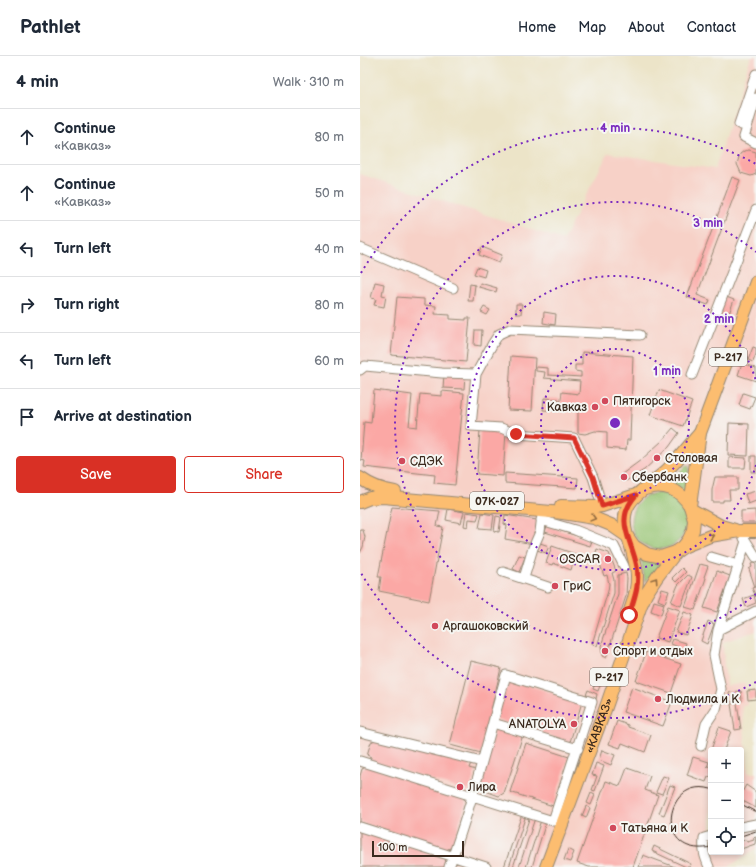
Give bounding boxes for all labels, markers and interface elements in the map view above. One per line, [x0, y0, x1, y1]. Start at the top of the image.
text: Pathlet [20, 16, 81, 39]
text: Home [518, 19, 556, 36]
text: Map [578, 19, 606, 36]
text: About [628, 19, 665, 36]
text: Contact [687, 19, 736, 36]
text: 4 min [16, 72, 59, 92]
text: Walk · 310 m [273, 74, 344, 90]
text: Continue [54, 119, 116, 138]
text: 4 min [600, 121, 630, 136]
icon: ahead [16, 126, 38, 148]
text: 80 m [315, 129, 344, 145]
text: «Кавказ» [54, 138, 112, 154]
text: Continue [54, 175, 116, 194]
icon: ahead [16, 182, 38, 204]
text: 50 m [315, 185, 344, 201]
text: «Кавказ» [54, 194, 112, 210]
text: 3 min [693, 216, 723, 231]
icon: left [16, 238, 38, 260]
text: Turn left [54, 239, 111, 258]
text: 40 m [314, 241, 344, 257]
icon: right [16, 294, 38, 316]
text: Turn right [54, 295, 119, 314]
text: 80 m [315, 297, 344, 313]
text: 2 min [704, 312, 734, 327]
road number: Р-217 [709, 348, 747, 366]
icon: left [16, 350, 38, 372]
text: Turn left [54, 351, 111, 370]
text: 60 m [314, 353, 344, 369]
text: 1 min [653, 364, 681, 379]
place label: Пятигорск [613, 394, 671, 409]
marker: Пятигорск [600, 396, 610, 406]
place label: Кавказ [547, 400, 587, 415]
marker: Кавказ [590, 402, 600, 412]
icon: arrive [16, 406, 38, 428]
text: Arrive at destination [54, 407, 192, 426]
centre of rings [608, 416, 622, 430]
route end [507, 425, 525, 443]
place label: Столовая [665, 451, 718, 466]
marker: Столовая [652, 453, 662, 463]
place label: СДЭК [410, 454, 443, 469]
button: Save [16, 456, 176, 493]
button: Share [184, 456, 344, 493]
marker: СДЭК [397, 456, 407, 466]
place label: Сбербанк [632, 470, 688, 485]
marker: Сбербанк [619, 472, 629, 482]
road number: 07К-027 [470, 492, 524, 510]
one-way arrow [590, 514, 596, 522]
one-way arrow [707, 532, 714, 541]
place label: OSCAR [559, 552, 600, 567]
marker: OSCAR [603, 554, 613, 564]
one-way arrow [650, 577, 657, 584]
place label: ГриС [563, 579, 591, 594]
marker: ГриС [550, 581, 560, 591]
route start [620, 606, 638, 624]
place label: Аргашоковский [442, 619, 529, 634]
marker: Аргашоковский [430, 621, 440, 631]
place label: Спорт и отдых [613, 644, 693, 659]
marker: Спорт и отдых [600, 646, 610, 656]
road number: Р-217 [590, 668, 628, 686]
place label: Людмила и К [665, 692, 739, 707]
marker: Людмила и К [653, 694, 663, 704]
street label: «КАВКАЗ» [582, 696, 617, 755]
place label: ANATOLYA [509, 717, 567, 732]
marker: ANATOLYA [569, 719, 579, 729]
map controls [708, 747, 744, 855]
button: + [708, 747, 744, 783]
place label: Лира [467, 780, 496, 795]
marker: Лира [455, 782, 465, 792]
button: − [708, 783, 744, 819]
button: locate [708, 819, 744, 855]
place label: Татьяна и К [621, 821, 688, 836]
marker: Татьяна и К [608, 823, 618, 833]
scale bar [372, 839, 464, 858]
text: 100 m [378, 841, 407, 854]

